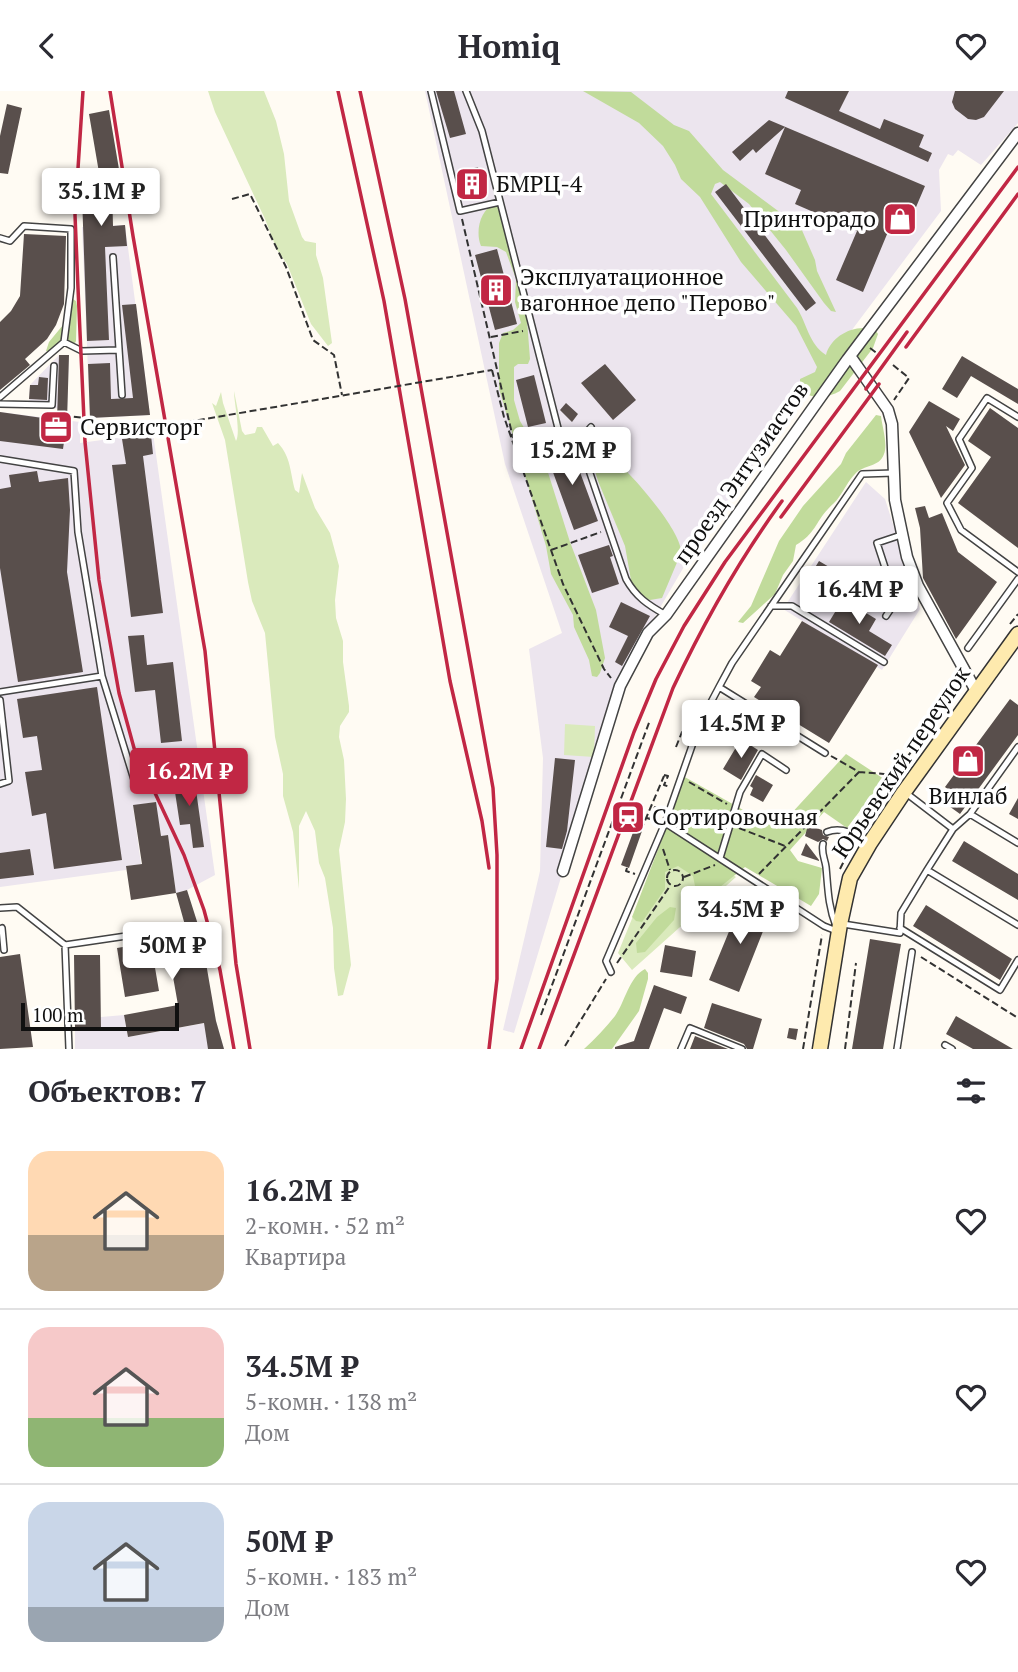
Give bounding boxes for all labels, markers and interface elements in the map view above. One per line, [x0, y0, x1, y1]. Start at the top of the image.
text: Homiq [458, 25, 560, 67]
icon: back [28, 27, 66, 65]
icon: heart [952, 27, 990, 65]
building icon: БМРЦ-4 [453, 165, 491, 203]
place label: БМРЦ-4 [496, 168, 583, 199]
pin: 35.1M ₽ [36, 169, 166, 228]
text: 35.1M ₽ [58, 175, 144, 206]
shop icon: Принторадо [881, 200, 919, 238]
place label: Принторадо [744, 203, 876, 234]
place label: Эксплуатационное вагонное депо "Перово" [520, 261, 775, 318]
building icon: Эксплуатационное вагонное депо "Перово" [477, 271, 515, 309]
street label: проезд Энтузиастов [666, 375, 815, 570]
office icon: Сервисторг [37, 408, 75, 446]
place label: Сервисторг [80, 411, 203, 442]
pin: 15.2M ₽ [507, 427, 637, 487]
text: 15.2M ₽ [529, 434, 615, 465]
pin: 16.4M ₽ [794, 567, 924, 626]
text: 16.4M ₽ [816, 573, 902, 604]
street label: Юрьевский переулок [825, 659, 977, 864]
pin: 14.5M ₽ [676, 701, 806, 760]
text: 14.5M ₽ [698, 707, 784, 738]
shop icon: Винлаб [949, 742, 987, 780]
pin: 16.2M ₽ [124, 749, 254, 808]
text: 16.2M ₽ [146, 755, 232, 786]
place label: Винлаб [929, 780, 1007, 811]
station icon: Сортировочная [609, 798, 647, 836]
place label: Сортировочная [652, 801, 818, 832]
pin: 34.5M ₽ [675, 887, 805, 946]
text: 34.5M ₽ [697, 893, 783, 924]
pin: 50M ₽ [123, 923, 221, 982]
text: 50M ₽ [139, 929, 205, 960]
scale bar [21, 1000, 178, 1032]
text: 100 m [32, 1002, 83, 1027]
text: Объектов: 7 [28, 1071, 207, 1111]
icon: filters [952, 1072, 990, 1110]
text: 16.2M ₽ [245, 1170, 358, 1210]
icon: home [84, 1179, 168, 1263]
icon: heart [952, 1202, 990, 1240]
text: 2-комн. · 52 m² [245, 1210, 405, 1241]
text: Квартира [245, 1241, 346, 1272]
text: 34.5M ₽ [245, 1346, 358, 1386]
icon: home [84, 1355, 168, 1439]
icon: heart [952, 1378, 990, 1416]
text: 5-комн. · 138 m² [245, 1386, 417, 1417]
text: Дом [245, 1417, 290, 1448]
text: 50M ₽ [245, 1521, 332, 1561]
icon: home [84, 1530, 168, 1614]
icon: heart [952, 1553, 990, 1591]
text: 5-комн. · 183 m² [245, 1561, 417, 1592]
text: Дом [245, 1592, 290, 1623]

